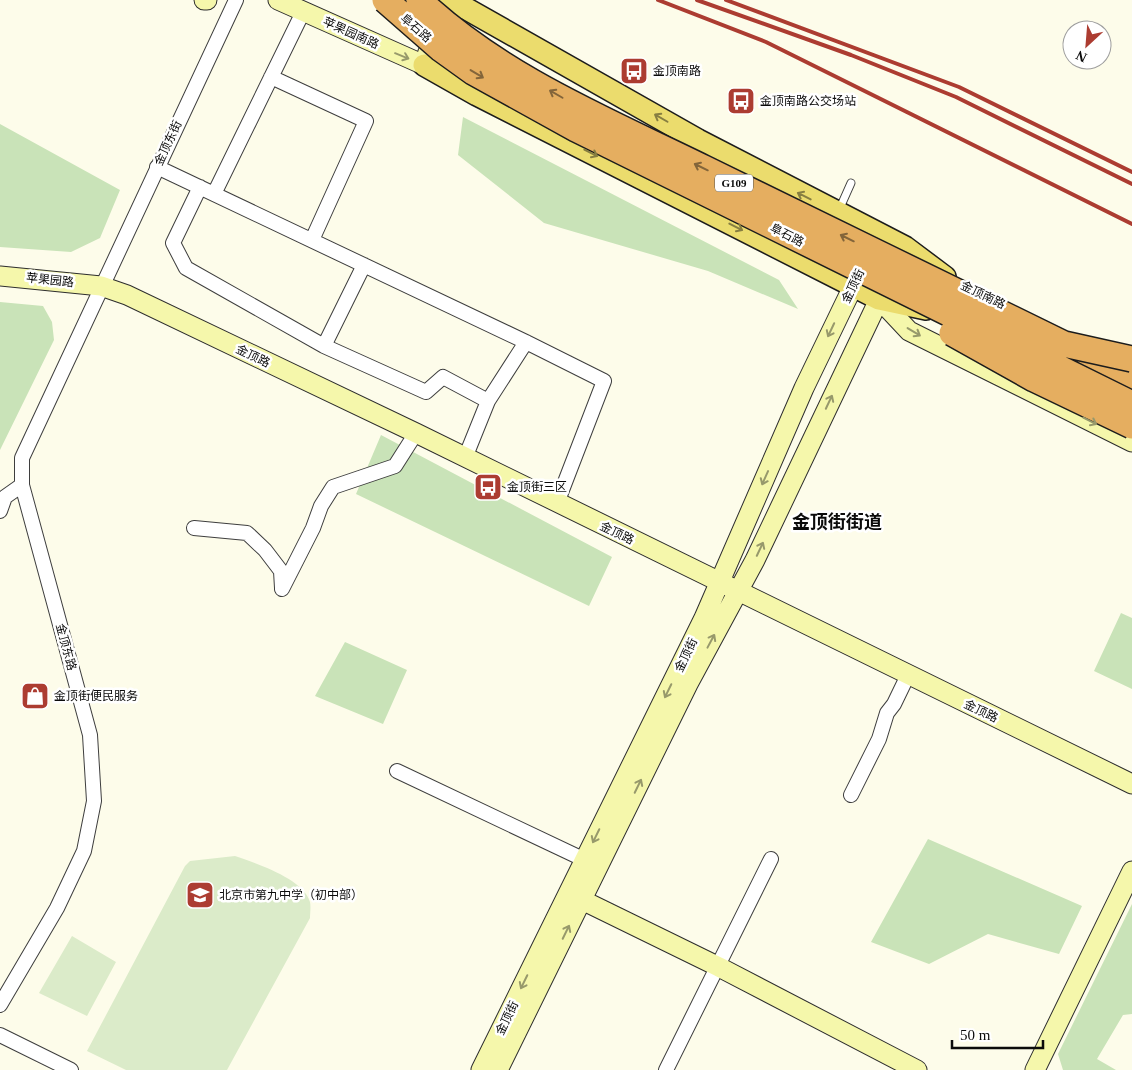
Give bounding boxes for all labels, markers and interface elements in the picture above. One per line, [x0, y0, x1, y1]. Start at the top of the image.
street label: 阜石路 [398, 11, 434, 45]
street label: 苹果园南路 [321, 14, 381, 52]
north arrow [1062, 20, 1112, 70]
text: N [1074, 47, 1089, 65]
one-way arrow [394, 52, 409, 61]
bus stop icon: 金顶南路 [619, 56, 649, 86]
place label: 金顶南路 [653, 64, 701, 78]
one-way arrow [470, 70, 484, 80]
bus stop icon: 金顶南路公交场站 [726, 86, 756, 116]
one-way arrow [548, 89, 563, 99]
place label: 金顶南路公交场站 [760, 94, 856, 108]
one-way arrow [654, 112, 669, 122]
street label: 金顶东街 [152, 118, 184, 168]
one-way arrow [583, 149, 598, 158]
one-way arrow [694, 162, 709, 171]
road number: G109 [715, 174, 753, 192]
one-way arrow [796, 191, 811, 201]
street label: 阜石路 [768, 221, 806, 249]
one-way arrow [728, 223, 743, 232]
one-way arrow [840, 233, 855, 242]
street label: 金顶街 [839, 267, 867, 305]
street label: 苹果园路 [25, 271, 75, 289]
street label: 金顶南路 [958, 278, 1008, 312]
one-way arrow [826, 322, 836, 337]
one-way arrow [906, 328, 920, 338]
street label: 金顶路 [234, 342, 272, 370]
one-way arrow [825, 395, 835, 410]
one-way arrow [1082, 417, 1097, 426]
one-way arrow [759, 470, 769, 485]
bus stop icon: 金顶街三区 [473, 472, 503, 502]
place label: 金顶街三区 [507, 480, 567, 494]
district label: 金顶街街道 [792, 512, 882, 532]
street label: 金顶路 [598, 519, 636, 547]
one-way arrow [756, 542, 766, 557]
street label: 金顶东路 [53, 622, 79, 672]
one-way arrow [706, 634, 716, 649]
street label: 金顶街 [672, 636, 700, 674]
shop icon: 金顶街便民服务 [20, 681, 50, 711]
one-way arrow [663, 683, 672, 698]
place label: 金顶街便民服务 [54, 689, 138, 703]
street label: 金顶路 [962, 697, 1000, 725]
one-way arrow [634, 779, 643, 794]
one-way arrow [591, 829, 601, 844]
school or university icon: 北京市第九中学（初中部） [185, 880, 215, 910]
place label: 北京市第九中学（初中部） [219, 888, 363, 902]
one-way arrow [562, 925, 571, 940]
one-way arrow [519, 974, 528, 989]
street label: 金顶街 [493, 999, 521, 1037]
scale bar [952, 1018, 1043, 1050]
text: 50 m [960, 1027, 991, 1043]

